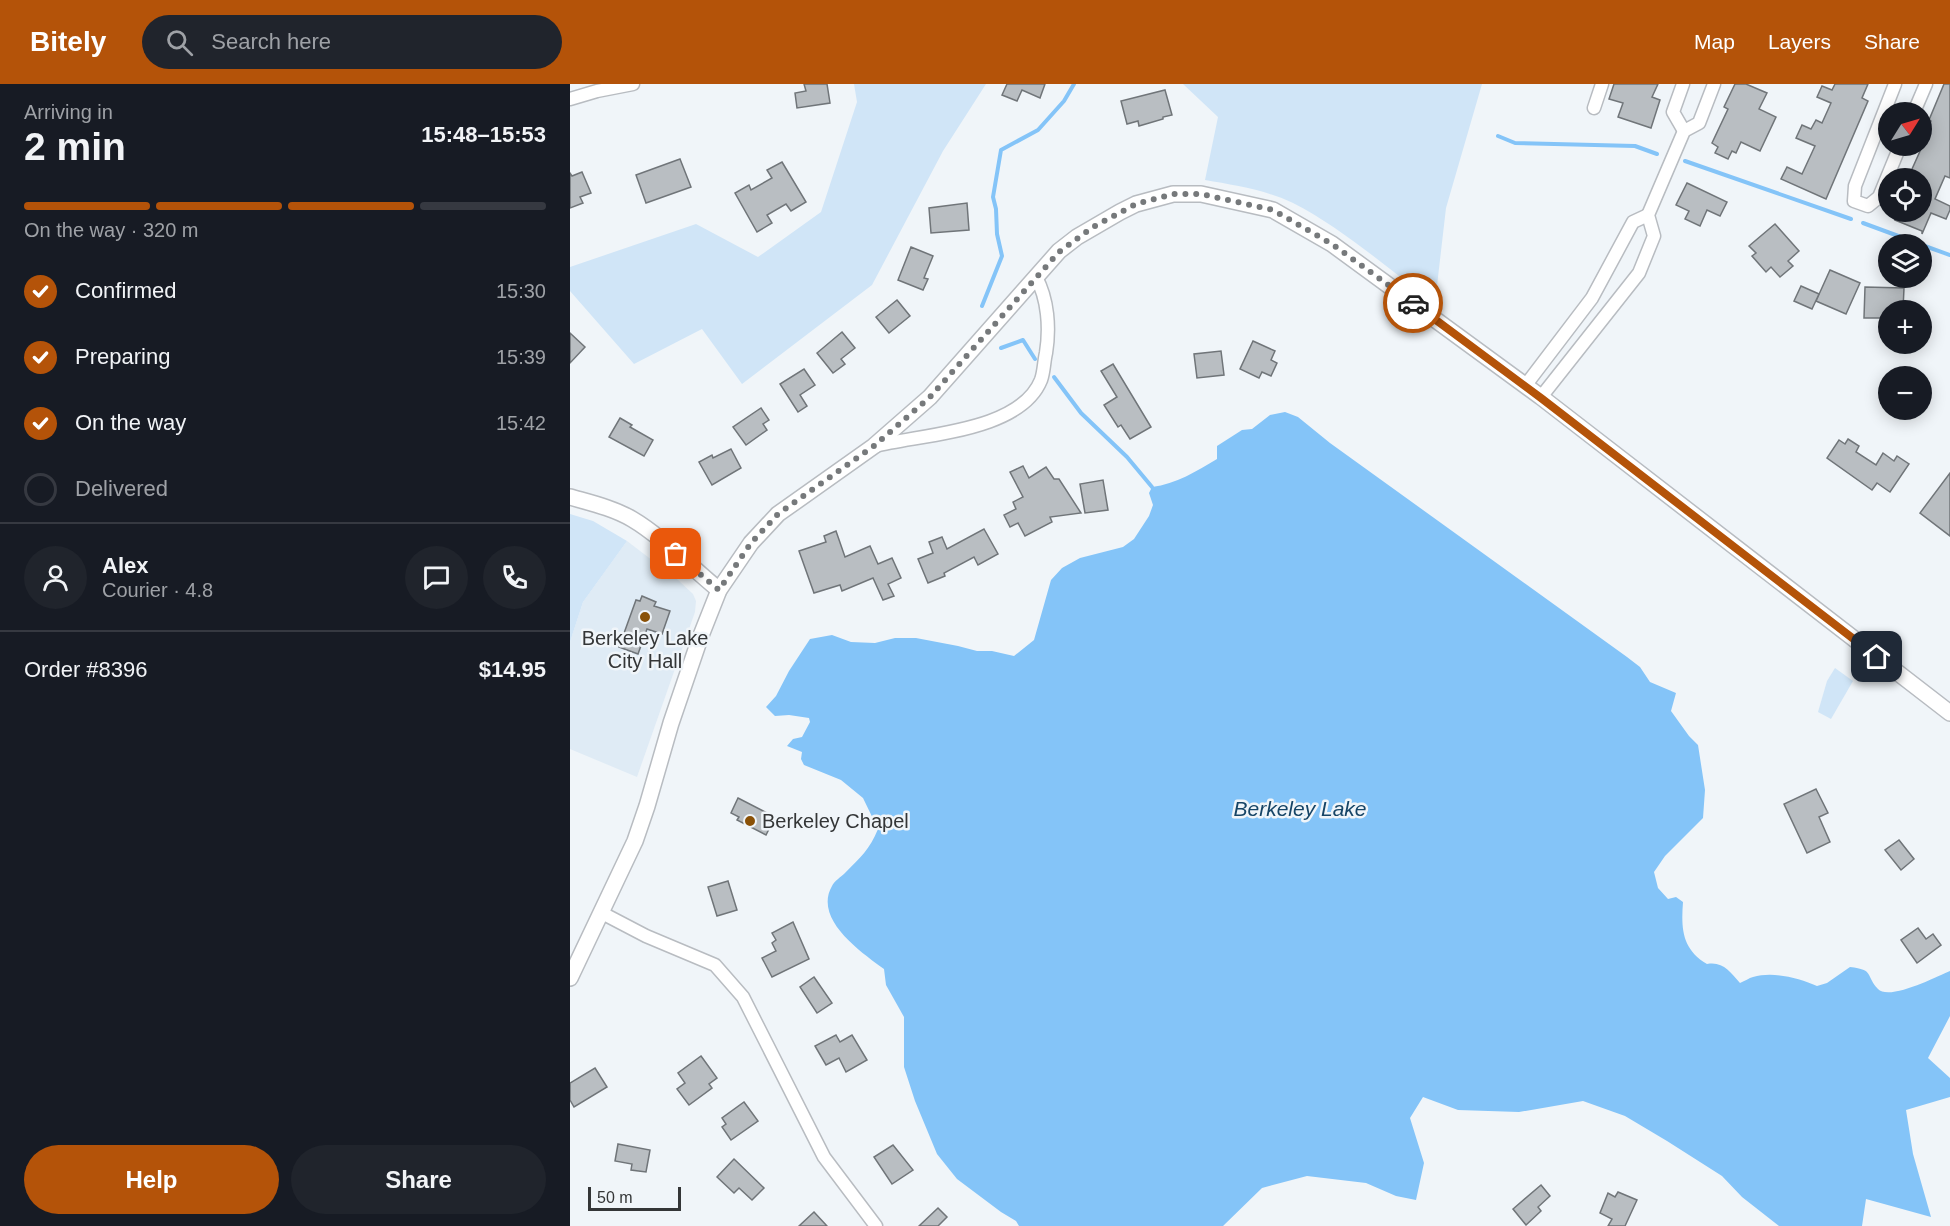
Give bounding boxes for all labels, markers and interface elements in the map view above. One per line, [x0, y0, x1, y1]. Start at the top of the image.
search box [142, 15, 562, 69]
text: Bitely [30, 26, 106, 57]
icon: search [163, 26, 196, 59]
text: Search here [211, 29, 331, 54]
text: Map [1694, 30, 1735, 53]
text: Layers [1768, 30, 1831, 53]
text: Share [1864, 30, 1920, 53]
text: Arriving in [24, 101, 113, 123]
north arrow [1878, 102, 1932, 156]
map controls [1878, 102, 1932, 420]
text: 15:48–15:53 [421, 122, 546, 147]
text: 2 min [24, 125, 126, 168]
button: locate [1878, 168, 1932, 222]
text: On the way · 320 m [24, 219, 199, 241]
button: layers [1878, 234, 1932, 288]
courier [1383, 273, 1443, 333]
icon: check [24, 275, 57, 308]
text: Confirmed [75, 278, 176, 303]
text: 15:30 [496, 280, 546, 302]
icon: car [1397, 287, 1430, 320]
button: + [1878, 300, 1932, 354]
icon: check [24, 341, 57, 374]
text: Preparing [75, 344, 170, 369]
text: 15:39 [496, 346, 546, 368]
button: − [1878, 366, 1932, 420]
icon: check [24, 407, 57, 440]
text: On the way [75, 410, 186, 435]
text: 15:42 [496, 412, 546, 434]
text: Delivered [75, 476, 168, 501]
pin [650, 528, 701, 579]
icon: bag [659, 537, 692, 570]
button: person [24, 546, 87, 609]
button: chat [405, 546, 468, 609]
button: phone [483, 546, 546, 609]
text: Alex [102, 553, 148, 578]
text: Courier · 4.8 [102, 579, 213, 601]
marker: Berkeley Lake City Hall [638, 610, 652, 624]
place label: Berkeley Lake City Hall [582, 627, 708, 672]
pin [1851, 631, 1902, 682]
icon: home [1860, 640, 1893, 673]
text: Order #8396 [24, 657, 148, 682]
text: $14.95 [479, 657, 546, 682]
water label: Berkeley Lake [1233, 797, 1367, 820]
place label: Berkeley Chapel [762, 810, 909, 832]
marker: Berkeley Chapel [743, 814, 757, 828]
button: Help [24, 1145, 279, 1214]
button: Share [291, 1145, 546, 1214]
scale bar [588, 1184, 681, 1212]
text: 50 m [597, 1189, 633, 1206]

